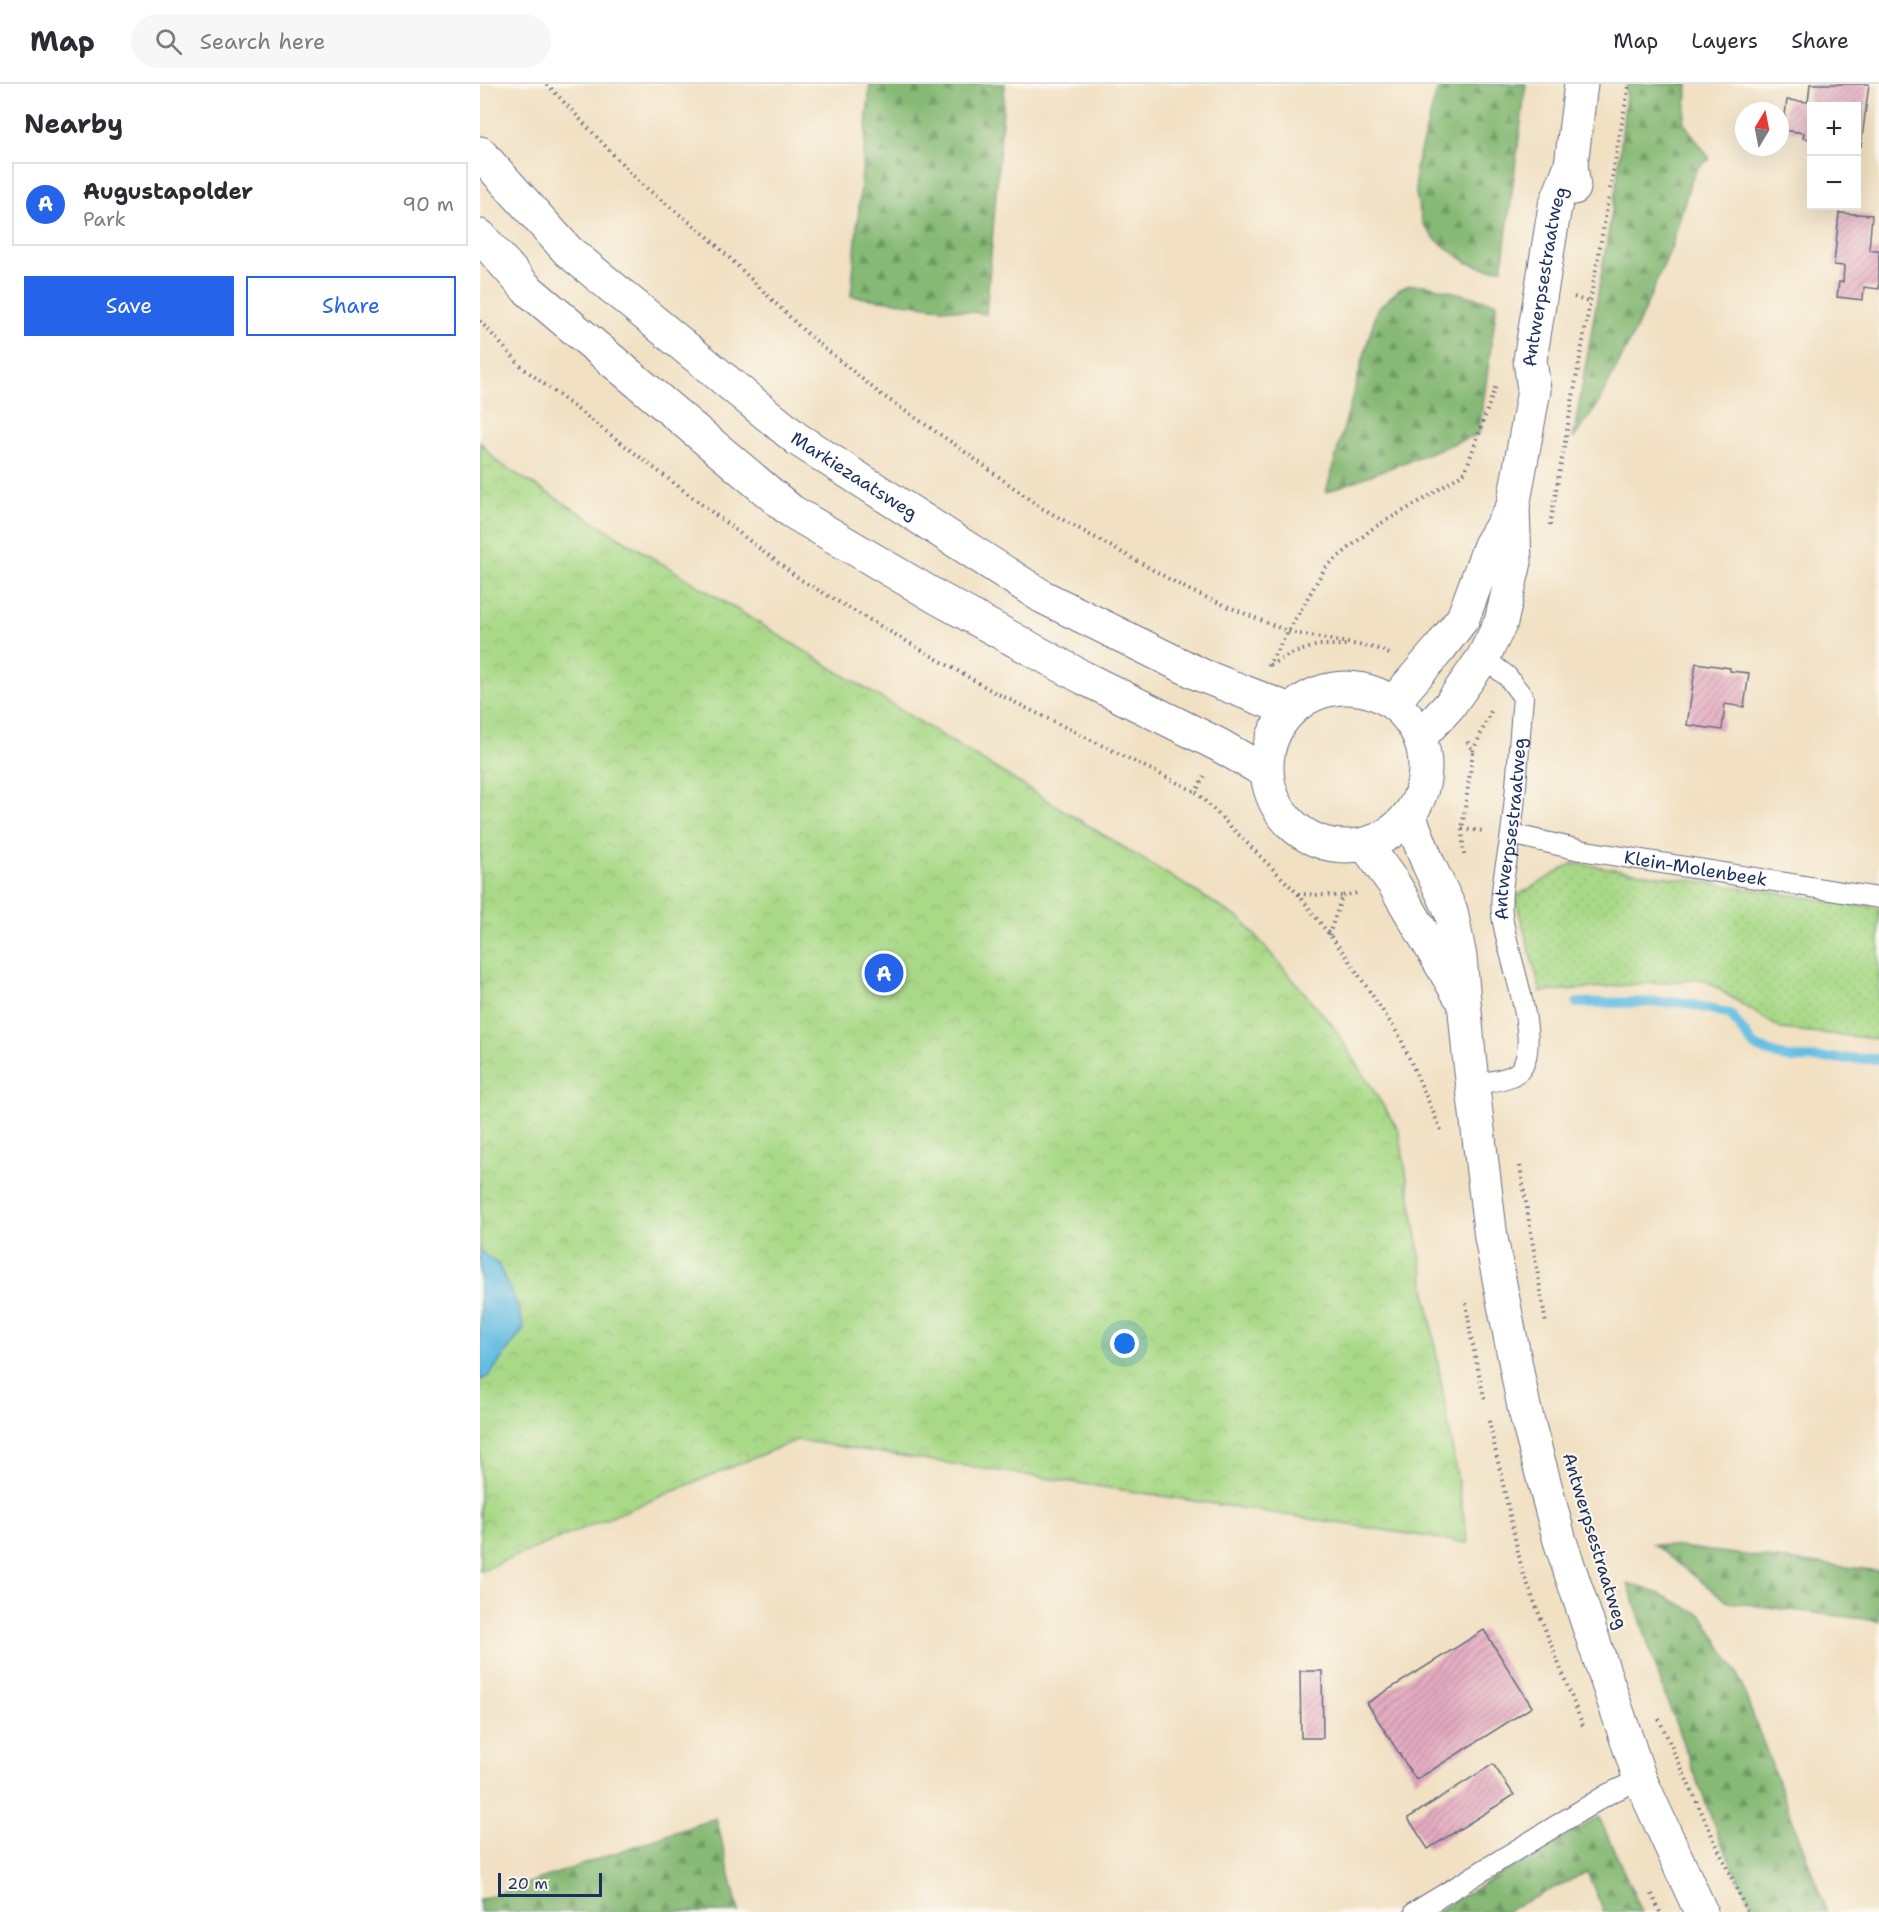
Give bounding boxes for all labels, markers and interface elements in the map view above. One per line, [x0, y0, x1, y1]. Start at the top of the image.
search box [131, 14, 551, 68]
text: Map [30, 22, 95, 60]
icon: search [152, 25, 185, 58]
text: Search here [200, 27, 325, 56]
text: Map [1613, 27, 1658, 55]
text: Layers [1691, 27, 1758, 55]
text: Share [1791, 27, 1849, 55]
north arrow [1735, 102, 1789, 156]
map controls [1807, 102, 1861, 210]
button: + [1807, 102, 1861, 156]
text: Nearby [24, 106, 123, 141]
button: − [1807, 156, 1861, 210]
text: Augustapolder [83, 177, 253, 206]
street label: Antwerpsestraatweg [1517, 183, 1574, 369]
text: A [38, 191, 53, 217]
text: 90 m [402, 191, 454, 217]
text: Park [83, 206, 126, 232]
button: Save [24, 276, 234, 336]
button: Share [246, 276, 456, 336]
street label: Markiezaatsweg [786, 426, 922, 525]
street label: Antwerpsestraatweg [1489, 737, 1532, 921]
street label: Klein-Molenbeek [1622, 845, 1769, 892]
pin: A [864, 950, 904, 996]
your location [1110, 1329, 1139, 1358]
street label: Antwerpsestraatweg [1557, 1450, 1633, 1632]
scale bar [498, 1870, 602, 1898]
text: 20 m [507, 1873, 548, 1894]

